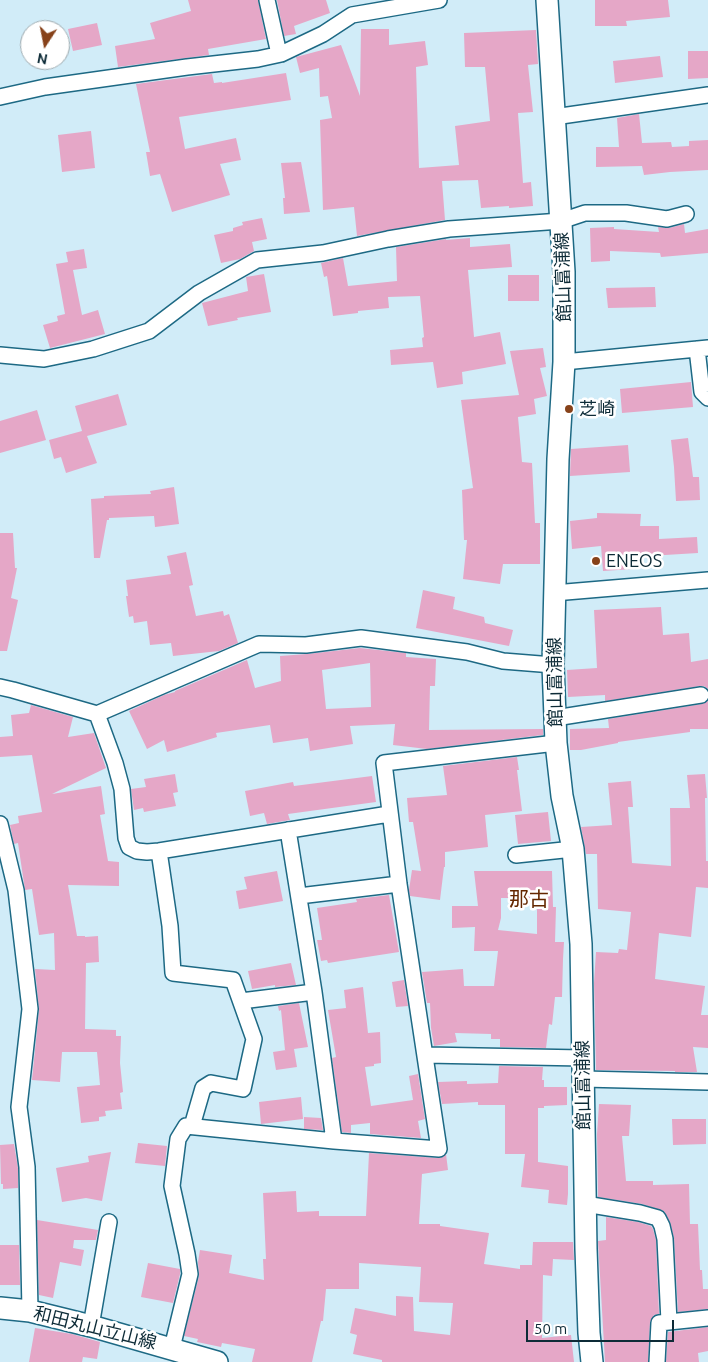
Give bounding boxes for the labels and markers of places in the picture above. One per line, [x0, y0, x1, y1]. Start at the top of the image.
place label: 芝崎 [579, 398, 615, 420]
marker: 芝崎 [563, 403, 575, 415]
place label: ENEOS [606, 550, 662, 572]
marker: ENEOS [590, 555, 602, 567]

